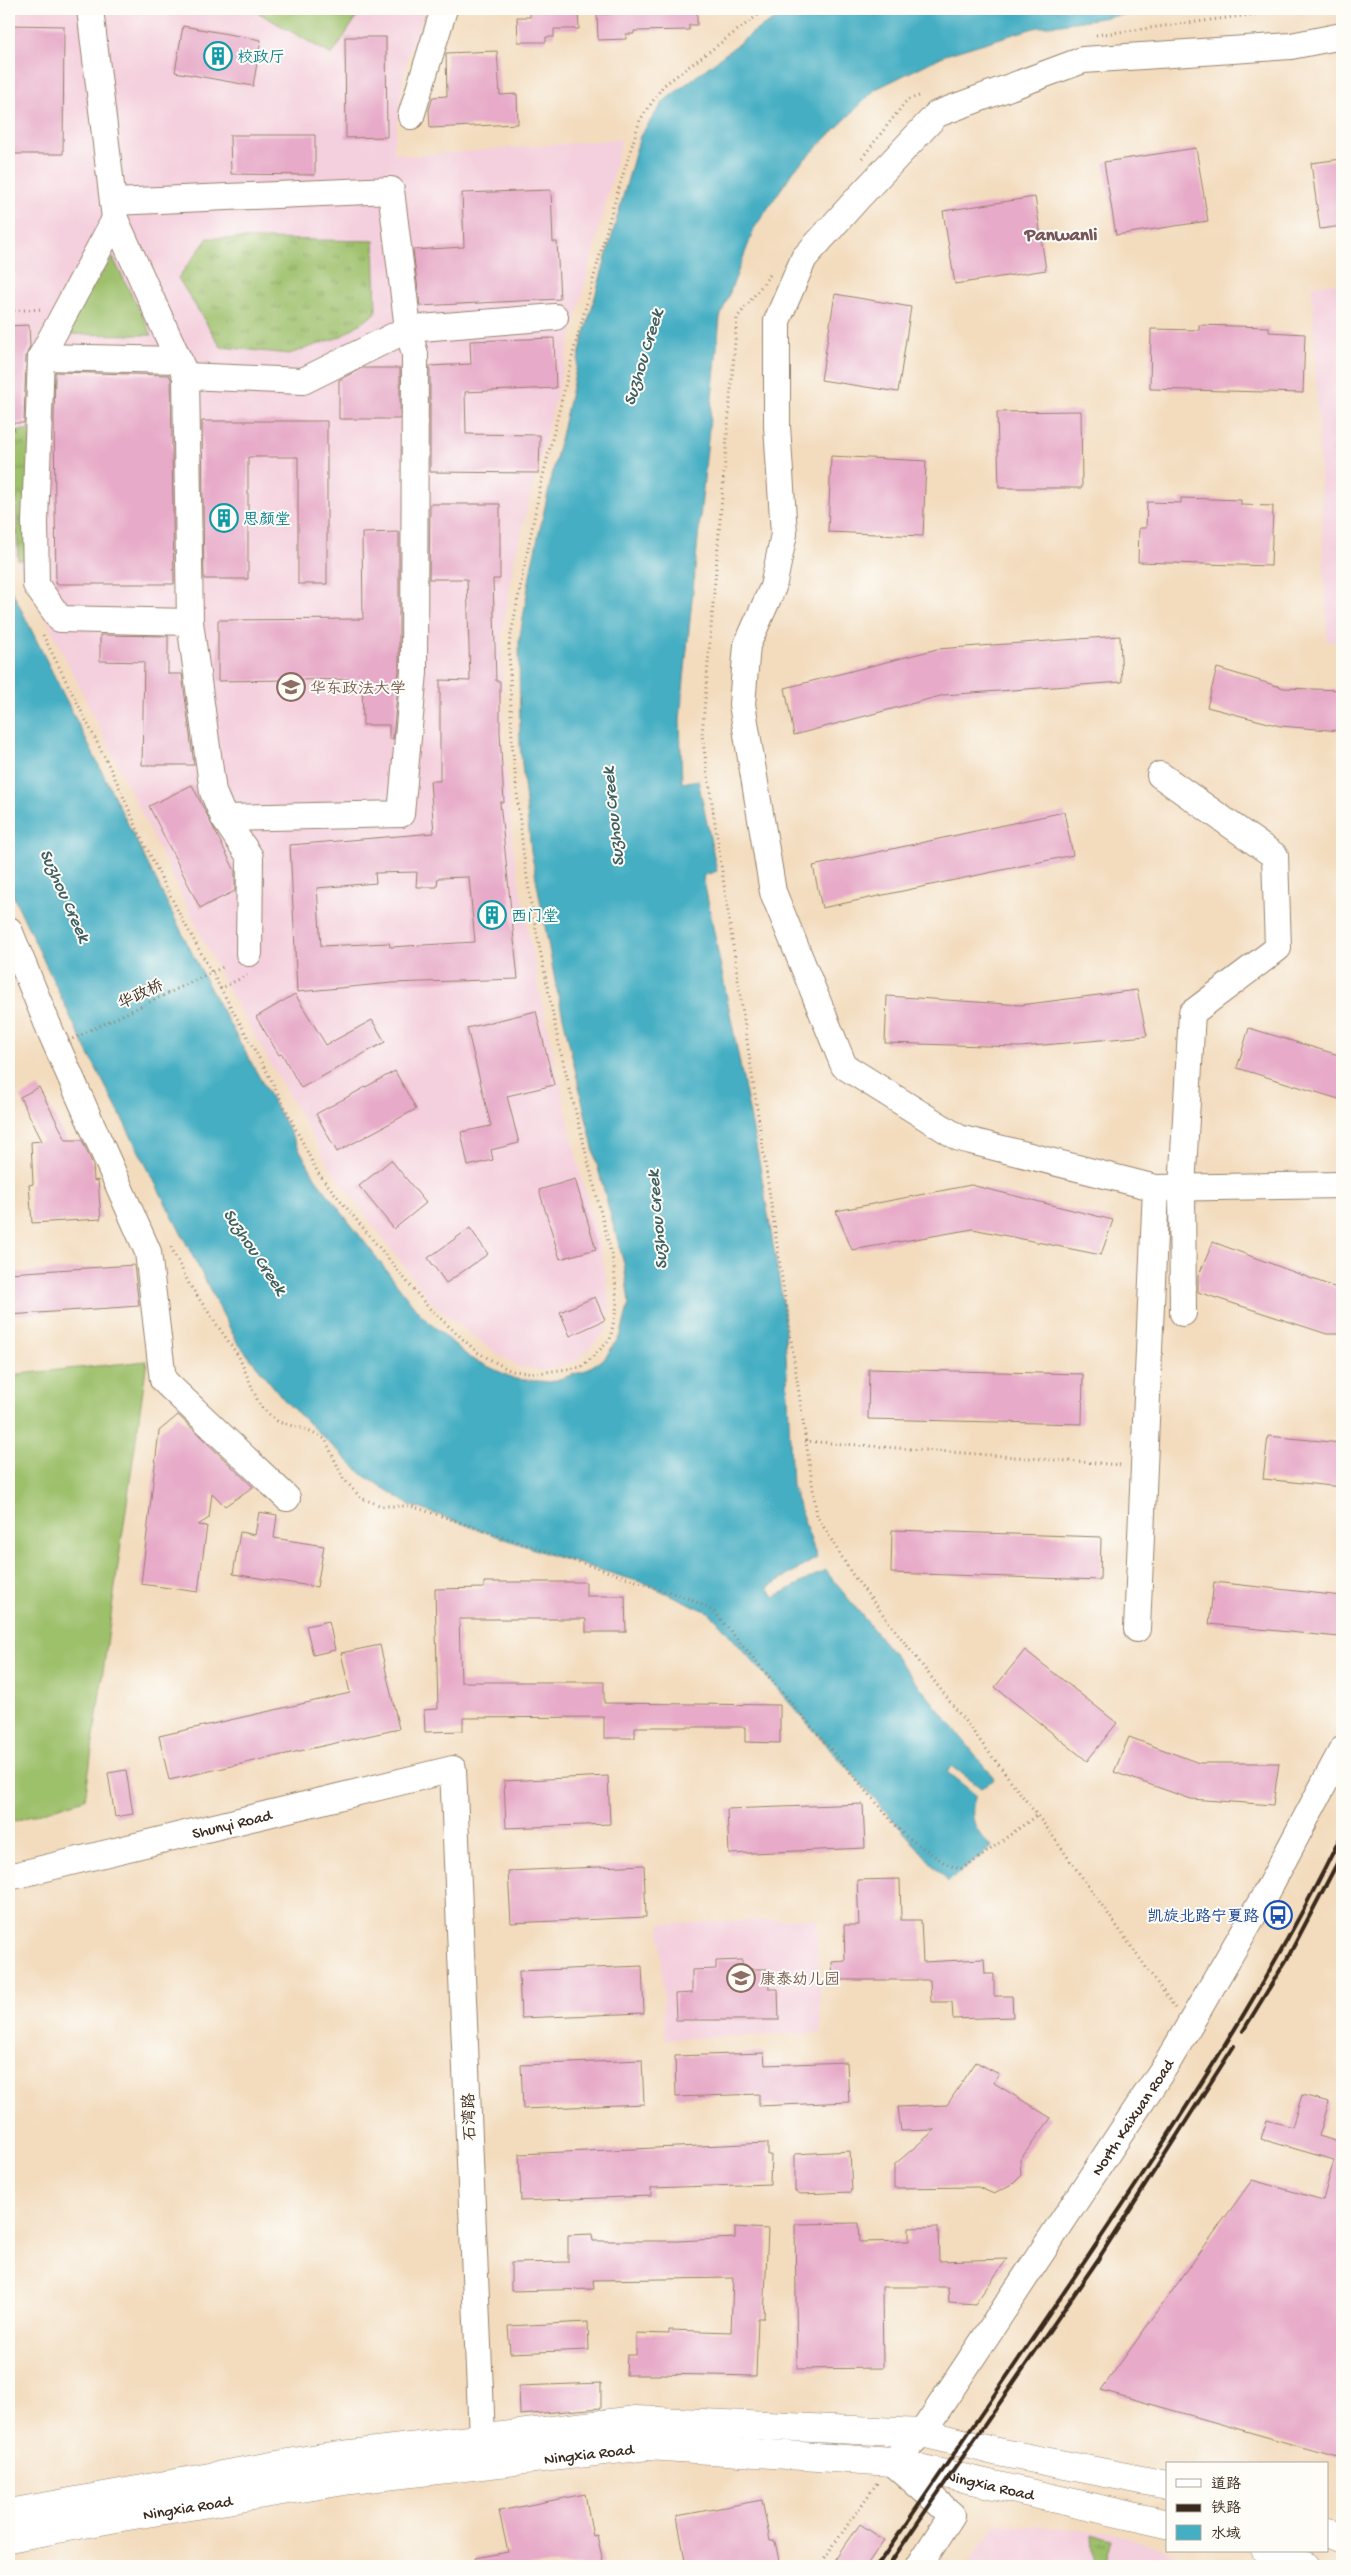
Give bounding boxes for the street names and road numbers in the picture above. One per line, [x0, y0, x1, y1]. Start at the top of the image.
street label: 华政桥 [115, 977, 167, 1015]
street label: Shunyi Road [191, 1807, 276, 1845]
street label: North Kaixuan Road [1089, 2055, 1181, 2180]
street label: 石湾路 [459, 2093, 482, 2141]
street label: Ningxia Road [543, 2442, 636, 2471]
street label: Ningxia Road [943, 2468, 1037, 2507]
street label: Ningxia Road [142, 2493, 235, 2526]

